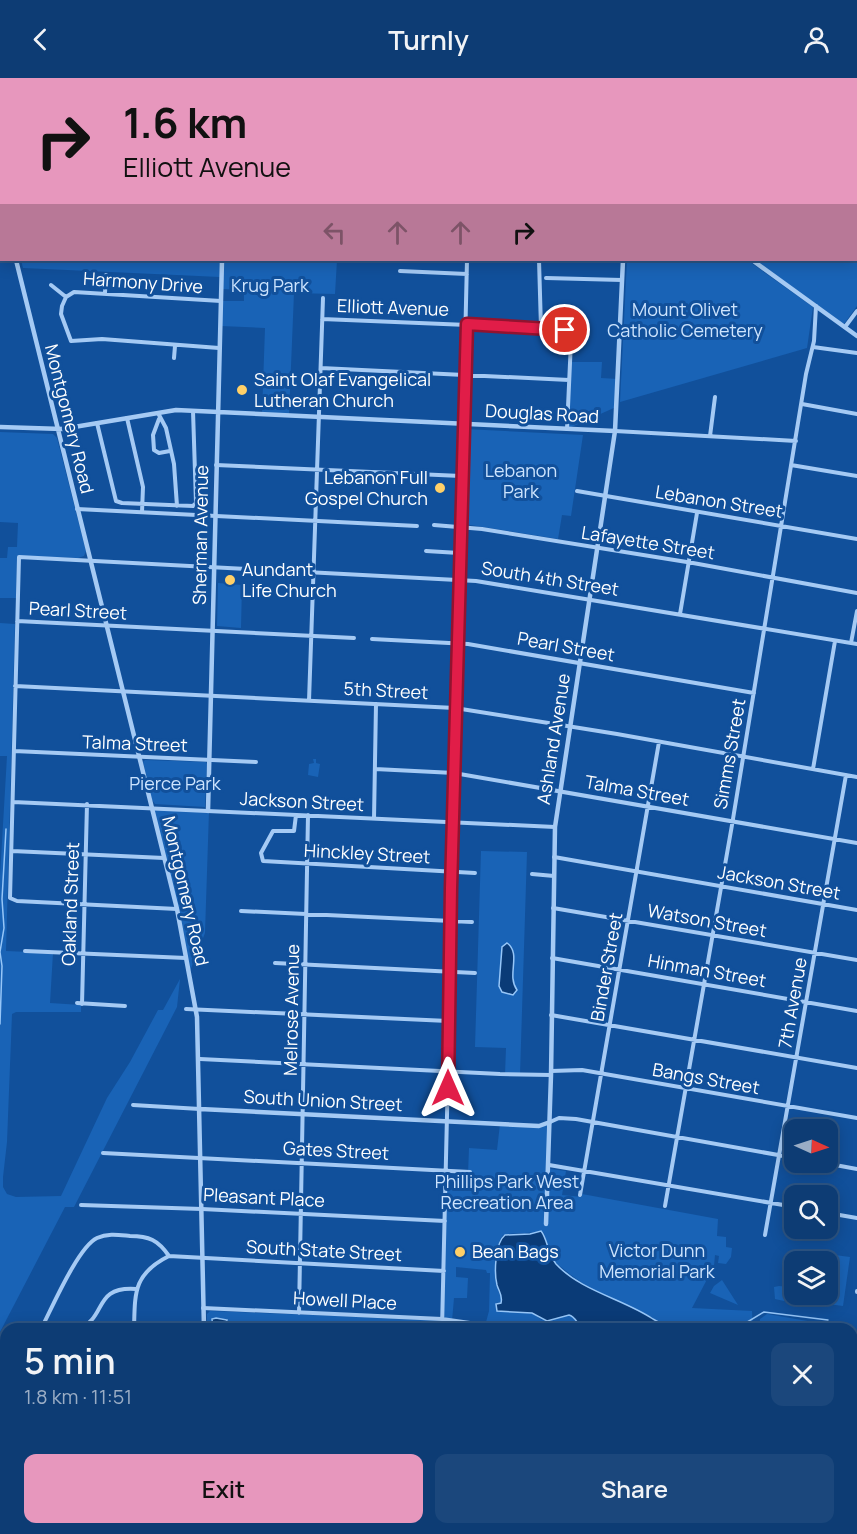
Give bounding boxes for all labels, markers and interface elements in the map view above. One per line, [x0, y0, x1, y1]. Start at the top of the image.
text: Turnly [388, 21, 469, 58]
icon: back [24, 23, 57, 56]
icon: person [800, 23, 833, 56]
text: 1.6 km [123, 93, 247, 151]
icon: right [24, 102, 102, 180]
text: Elliott Avenue [123, 148, 291, 185]
icon: left [318, 216, 351, 249]
icon: ahead [381, 216, 414, 249]
icon: ahead [444, 216, 477, 249]
icon: right [507, 216, 540, 249]
street label: Harmony Drive [82, 266, 204, 298]
park label: Krug Park [231, 273, 310, 297]
street label: Elliott Avenue [337, 293, 449, 321]
park label: Mount Olivet Catholic Cemetery [607, 297, 763, 342]
pin [539, 304, 590, 355]
icon: arrive [548, 313, 581, 346]
street label: Montgomery Road [40, 342, 100, 496]
place label: Saint Olaf Evangelical Lutheran Church [254, 367, 431, 412]
marker: Saint Olaf Evangelical Lutheran Church [235, 383, 249, 397]
street label: Douglas Road [485, 398, 600, 428]
park label: Lebanon Park [485, 458, 557, 503]
street label: Sherman Avenue [187, 465, 213, 605]
place label: Lebanon Full Gospel Church [305, 465, 428, 510]
street label: Lebanon Street [654, 479, 785, 523]
marker: Lebanon Full Gospel Church [433, 481, 447, 495]
street label: Lafayette Street [580, 520, 717, 564]
street label: South 4th Street [480, 555, 621, 601]
place label: Aundant Life Church [242, 557, 337, 602]
marker: Aundant Life Church [223, 573, 237, 587]
street label: Pearl Street [28, 595, 128, 625]
street label: Pearl Street [516, 626, 617, 666]
street label: Ashland Avenue [531, 672, 575, 806]
street label: 5th Street [343, 676, 429, 704]
street label: Simms Street [707, 697, 751, 811]
street label: Talma Street [82, 729, 188, 757]
street label: Talma Street [583, 769, 691, 811]
park label: Pierce Park [129, 771, 222, 795]
street label: Jackson Street [239, 786, 365, 816]
street label: Montgomery Road [157, 814, 215, 968]
street label: Hinckley Street [303, 838, 431, 868]
street label: Oakland Street [56, 842, 84, 966]
street label: Jackson Street [716, 859, 842, 905]
street label: Watson Street [646, 898, 769, 942]
street label: Binder Street [585, 911, 627, 1023]
street label: Melrose Avenue [278, 944, 304, 1076]
street label: Hinman Street [646, 948, 768, 992]
street label: 7th Avenue [772, 955, 812, 1050]
position arrow [416, 1056, 480, 1120]
street label: Bangs Street [651, 1057, 762, 1099]
street label: South Union Street [243, 1084, 403, 1116]
north arrow [784, 1119, 838, 1173]
map controls [784, 1119, 838, 1305]
street label: Gates Street [283, 1135, 390, 1165]
park label: Phillips Park West Recreation Area [435, 1169, 579, 1214]
street label: Pleasant Place [203, 1182, 325, 1212]
button: search [784, 1185, 838, 1239]
street label: South State Street [245, 1234, 403, 1266]
park label: Victor Dunn Memorial Park [599, 1238, 716, 1283]
place label: Bean Bags [472, 1239, 559, 1263]
marker: Bean Bags [453, 1245, 467, 1259]
button: layers [784, 1251, 838, 1305]
street label: Howell Place [293, 1285, 398, 1315]
text: 5 min [24, 1336, 116, 1385]
button: close [771, 1343, 834, 1406]
text: 1.8 km · 11:51 [24, 1383, 132, 1410]
button: Exit [24, 1454, 423, 1523]
button: Share [435, 1454, 834, 1523]

